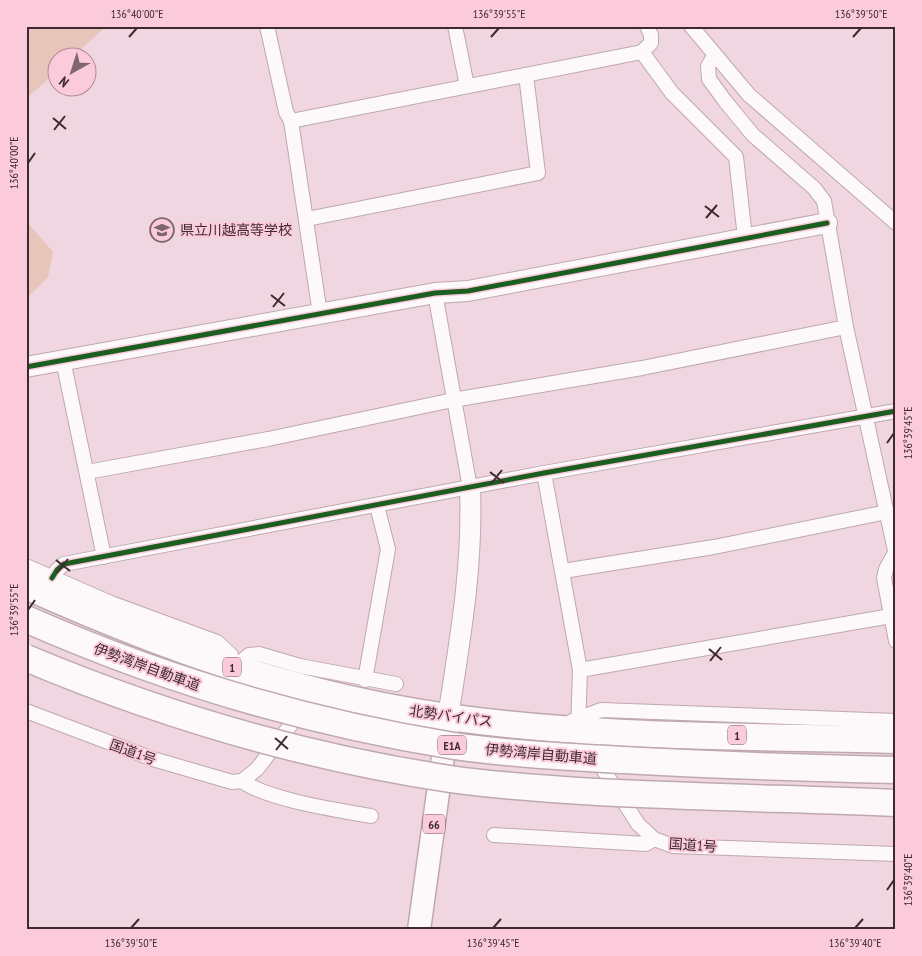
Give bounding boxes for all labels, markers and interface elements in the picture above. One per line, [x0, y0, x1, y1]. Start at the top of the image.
text: 136°40'00"E [111, 6, 163, 21]
text: 136°39'55"E [473, 6, 525, 21]
text: 136°39'50"E [835, 6, 887, 21]
north arrow [48, 48, 98, 98]
text: N [55, 73, 72, 91]
text: 136°40'00"E [6, 137, 21, 189]
school or university icon: 県立川越高等学校 [149, 217, 175, 243]
place label: 県立川越高等学校 [180, 221, 292, 239]
text: 136°39'45"E [900, 407, 915, 459]
text: 136°39'55"E [6, 584, 21, 636]
street label: 伊勢湾岸自動車道 [91, 639, 203, 695]
road number: 1 [223, 658, 241, 676]
street label: 北勢バイパス [408, 701, 494, 731]
road number: 1 [728, 726, 746, 744]
street label: 国道1号 [107, 735, 159, 769]
road number: E1A [438, 736, 466, 754]
street label: 伊勢湾岸自動車道 [484, 740, 598, 768]
road number: 66 [423, 814, 445, 834]
street label: 国道1号 [668, 834, 718, 856]
text: 136°39'40"E [900, 854, 915, 906]
text: 136°39'50"E [105, 935, 157, 950]
text: 136°39'45"E [467, 935, 519, 950]
text: 136°39'40"E [829, 935, 881, 950]

